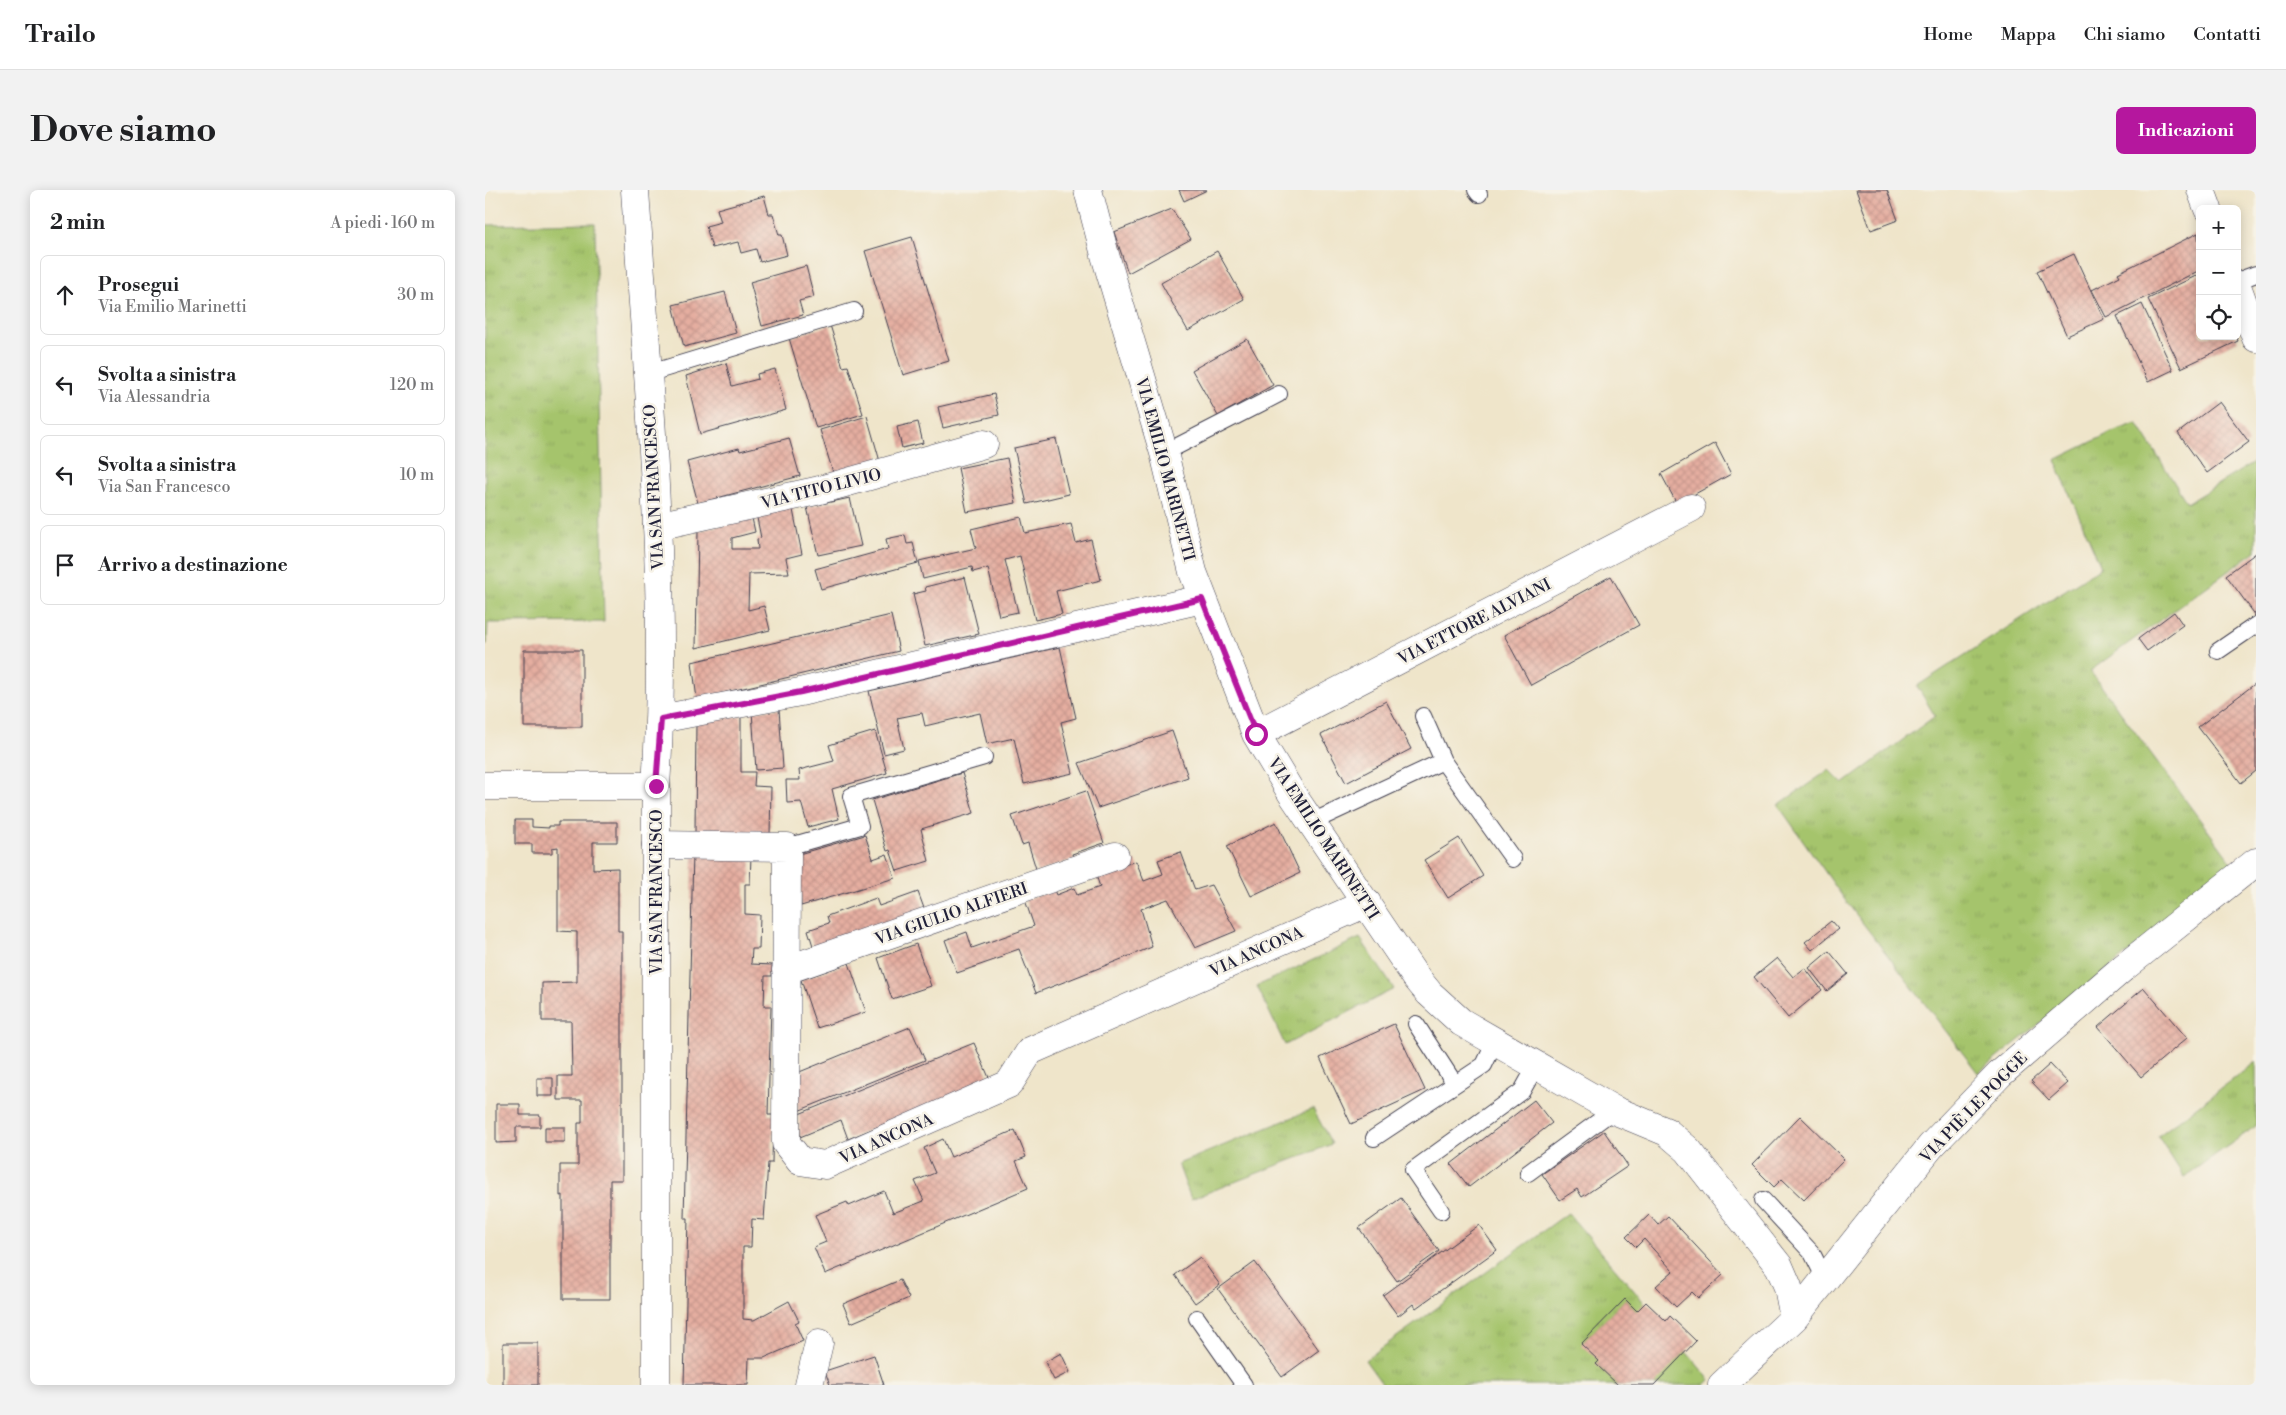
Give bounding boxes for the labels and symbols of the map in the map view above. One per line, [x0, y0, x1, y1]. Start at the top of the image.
street label: VIA EMILIO MARINETTI [1131, 374, 1199, 563]
street label: VIA SAN FRANCESCO [640, 404, 668, 571]
street label: VIA TITO LIVIO [758, 464, 883, 514]
street label: VIA ETTORE ALVIANI [1394, 575, 1555, 670]
route start [1245, 723, 1268, 746]
street label: VIA EMILIO MARINETTI [1263, 753, 1383, 923]
route end [645, 775, 668, 798]
street label: VIA SAN FRANCESCO [647, 809, 667, 976]
street label: VIA GIULIO ALFIERI [871, 878, 1030, 950]
street label: VIA ANCONA [1206, 922, 1307, 982]
street label: VIA PIÈ LE POGGE [1914, 1047, 2032, 1168]
street label: VIA ANCONA [836, 1109, 937, 1169]

